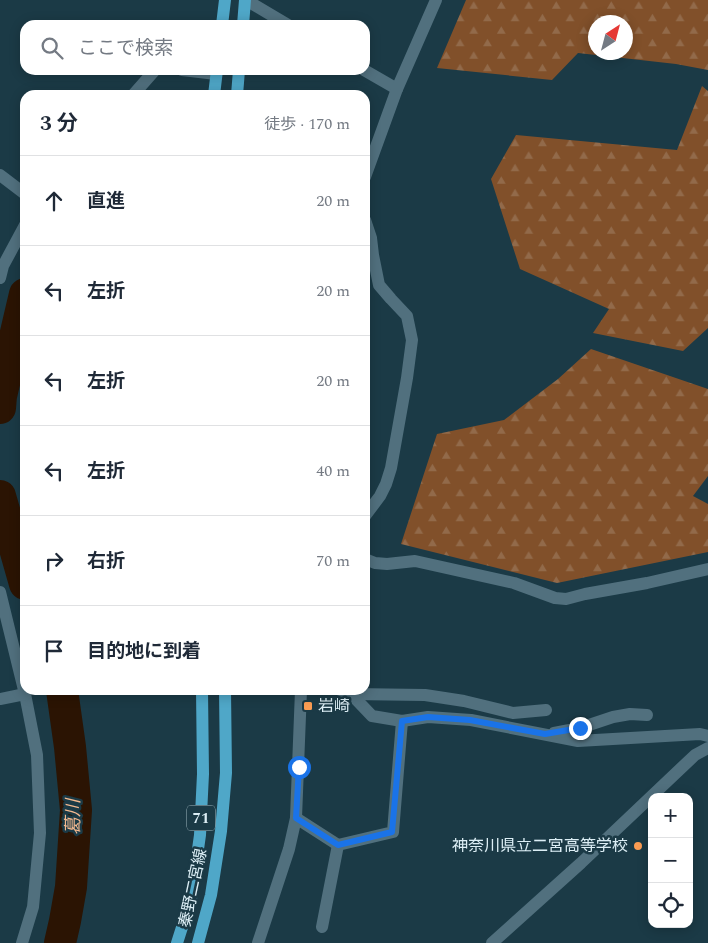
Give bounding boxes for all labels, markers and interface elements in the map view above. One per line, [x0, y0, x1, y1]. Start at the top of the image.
north arrow [588, 15, 633, 60]
search box [20, 20, 370, 75]
icon: search [38, 34, 66, 62]
text: ここで検索 [78, 34, 173, 63]
text: 3 分 [40, 108, 78, 140]
text: 徒歩 · 170 m [264, 112, 350, 136]
icon: ahead [40, 187, 68, 215]
text: 直進 [87, 187, 125, 216]
text: 20 m [316, 189, 350, 213]
icon: left [40, 277, 68, 305]
text: 左折 [87, 277, 125, 306]
text: 20 m [316, 279, 350, 303]
icon: left [40, 367, 68, 395]
text: 左折 [87, 367, 125, 396]
text: 20 m [316, 369, 350, 393]
icon: left [40, 457, 68, 485]
text: 左折 [87, 457, 125, 486]
text: 40 m [316, 459, 350, 483]
icon: right [40, 547, 68, 575]
text: 右折 [87, 547, 125, 576]
text: 70 m [316, 549, 350, 573]
icon: arrive [40, 637, 68, 665]
text: 目的地に到着 [87, 637, 201, 666]
place label: 岩崎 [318, 694, 350, 718]
marker: 岩崎 [302, 700, 314, 712]
route end [569, 717, 592, 740]
route start [288, 756, 311, 779]
map controls [648, 793, 693, 928]
button: + [648, 793, 693, 838]
water label: 葛川 [60, 797, 87, 835]
road number: 71 [187, 806, 215, 830]
place label: 神奈川県立二宮高等学校 [452, 834, 628, 858]
button: − [648, 838, 693, 883]
marker: 神奈川県立二宮高等学校 [632, 840, 644, 852]
street label: 秦野二宮線 [173, 846, 213, 930]
button: locate [648, 883, 693, 928]

